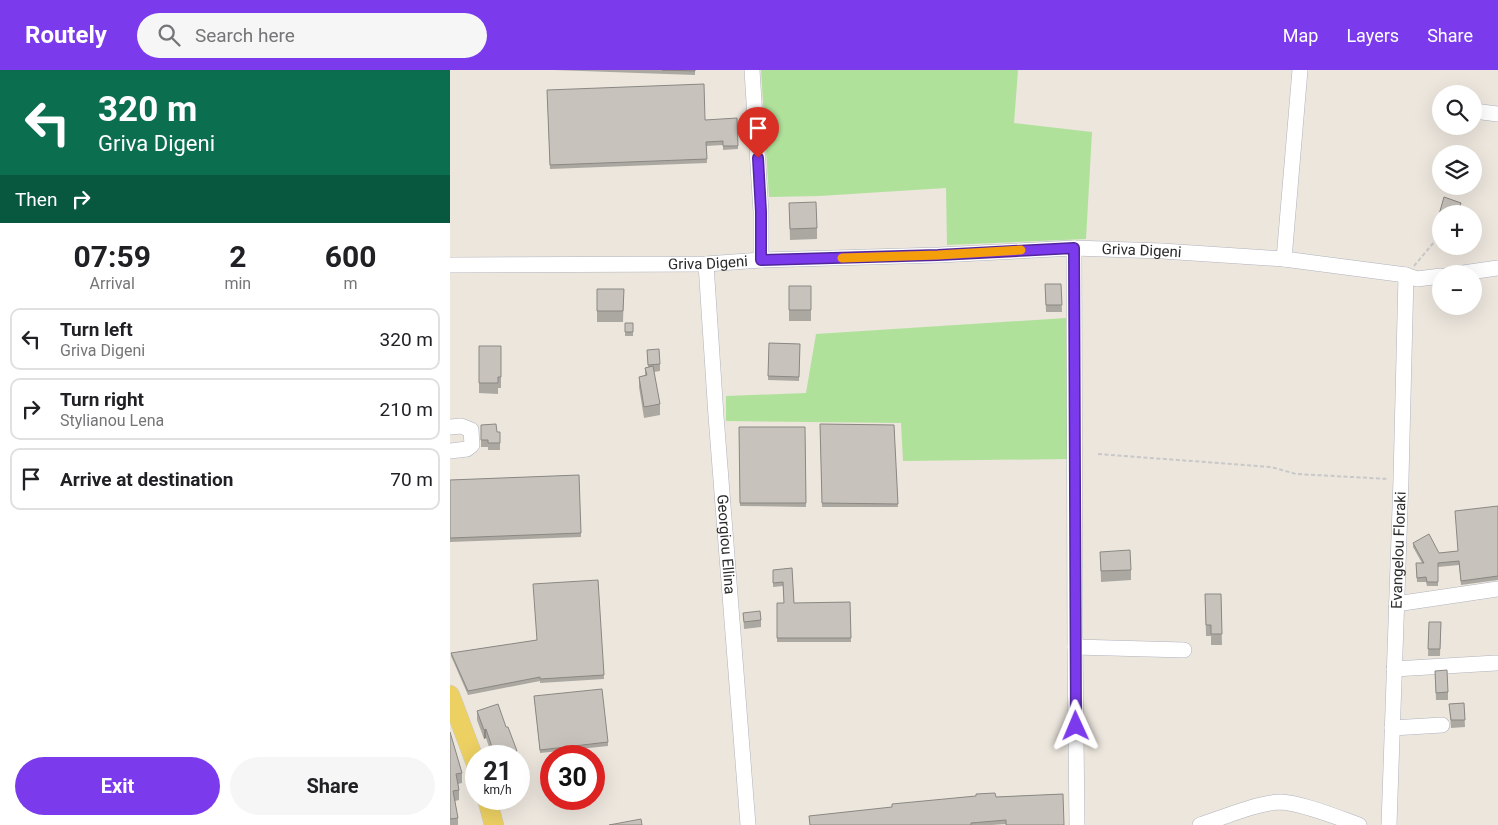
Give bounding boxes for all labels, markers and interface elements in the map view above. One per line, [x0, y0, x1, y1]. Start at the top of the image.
search box [137, 13, 487, 58]
text: Routely [25, 21, 107, 49]
icon: search [155, 21, 183, 49]
text: Search here [195, 24, 295, 47]
text: Map [1283, 25, 1318, 46]
text: Layers [1346, 25, 1399, 46]
text: Share [1427, 25, 1473, 46]
map controls [1432, 85, 1482, 315]
button: search [1432, 85, 1482, 135]
text: 320 m [98, 89, 197, 130]
icon: left [15, 90, 80, 155]
pin [737, 107, 779, 158]
icon: arrive [744, 114, 772, 142]
text: Griva Digeni [98, 131, 215, 156]
button: layers [1432, 145, 1482, 195]
icon: right [67, 185, 95, 213]
text: Then [15, 188, 57, 211]
button: + [1432, 205, 1482, 255]
text: 07:59 [74, 239, 151, 274]
text: 2 [229, 239, 246, 274]
text: 600 [325, 239, 376, 274]
street label: Griva Digeni [1101, 240, 1182, 261]
street label: Griva Digeni [668, 252, 748, 273]
button: − [1432, 265, 1482, 315]
text: Arrival [90, 274, 135, 293]
text: min [224, 274, 251, 293]
text: m [344, 274, 358, 293]
text: Turn left [60, 318, 133, 341]
icon: left [17, 325, 45, 353]
text: 320 m [380, 328, 433, 351]
text: Griva Digeni [60, 341, 145, 360]
text: Turn right [60, 388, 144, 411]
icon: right [17, 395, 45, 423]
text: 210 m [380, 398, 433, 421]
text: Stylianou Lena [60, 411, 164, 430]
icon: arrive [17, 465, 45, 493]
text: Arrive at destination [60, 468, 233, 491]
text: 70 m [390, 468, 433, 491]
street label: Evangelou Floraki [1388, 491, 1410, 609]
street label: Georgiou Ellina [713, 494, 739, 595]
position arrow [1049, 699, 1101, 751]
speed limit sign: 30 [540, 745, 605, 810]
button: Exit [15, 757, 220, 815]
button: Share [230, 757, 435, 815]
text: 21 [483, 757, 512, 786]
text: km/h [483, 783, 512, 797]

